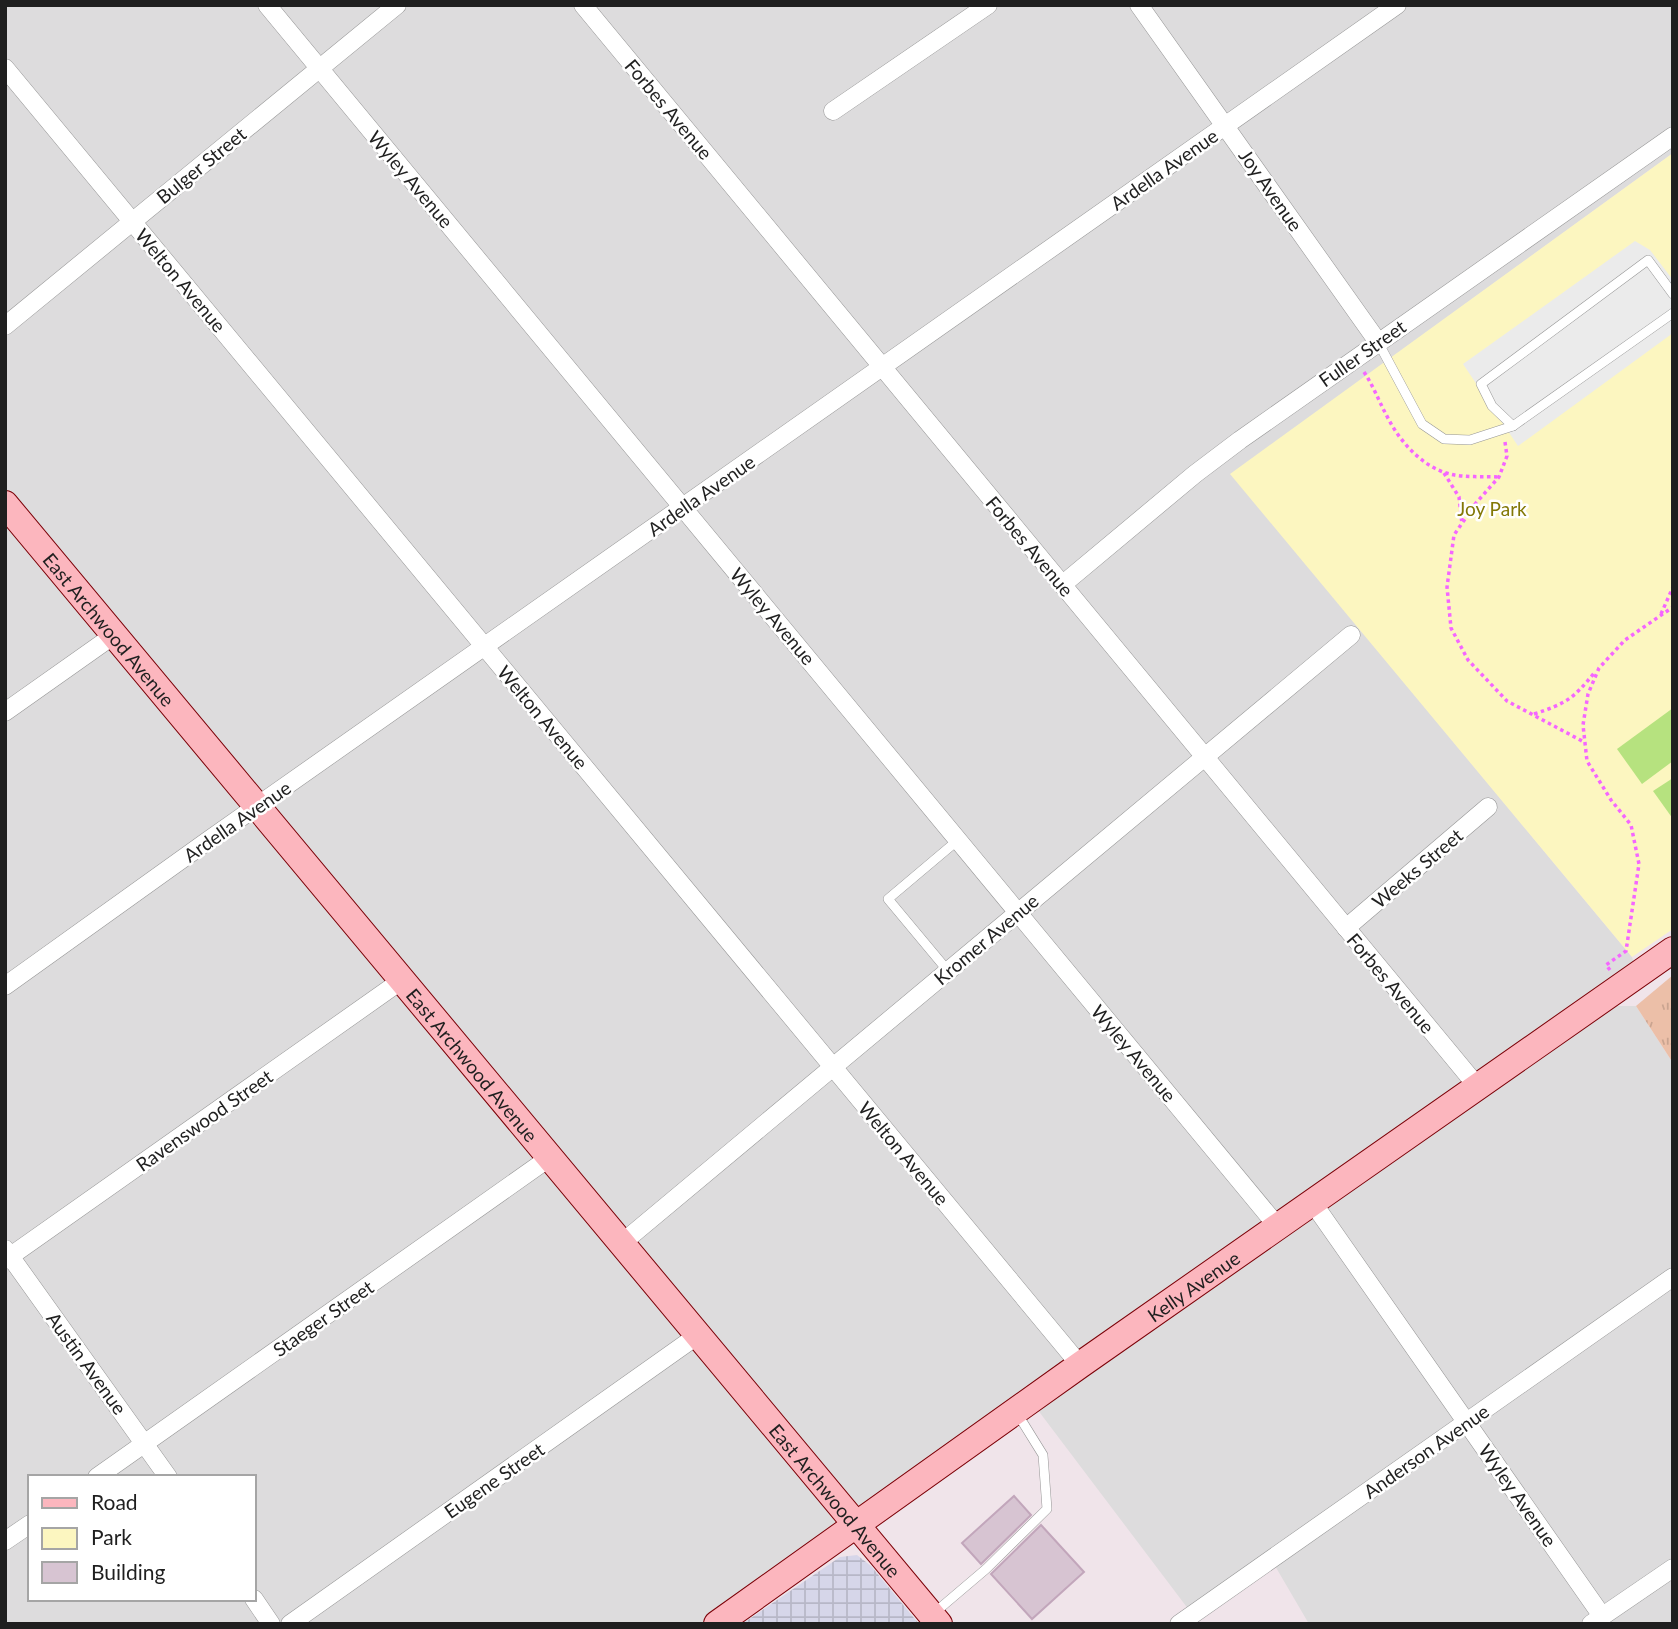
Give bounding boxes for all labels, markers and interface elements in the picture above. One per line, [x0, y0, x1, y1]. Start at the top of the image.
street label: Forbes Avenue [620, 54, 718, 164]
street label: Bulger Street [152, 122, 250, 208]
street label: Ardella Avenue [1106, 124, 1222, 214]
street label: Wyley Avenue [364, 126, 458, 232]
street label: Joy Avenue [1234, 145, 1308, 235]
street label: Welton Avenue [131, 223, 231, 337]
street label: Fuller Street [1314, 315, 1410, 391]
street label: Ardella Avenue [643, 450, 759, 540]
street label: Forbes Avenue [981, 491, 1079, 601]
park label: Joy Park [1457, 497, 1527, 520]
street label: East Archwood Avenue [39, 548, 180, 711]
street label: Wyley Avenue [726, 563, 820, 669]
street label: Welton Avenue [493, 660, 593, 774]
street label: Ardella Avenue [179, 776, 295, 866]
street label: Weeks Street [1367, 823, 1467, 913]
street label: Kromer Avenue [929, 889, 1043, 989]
street label: Forbes Avenue [1342, 928, 1440, 1038]
street label: East Archwood Avenue [402, 983, 543, 1146]
street label: Wyley Avenue [1087, 1000, 1181, 1106]
street label: Ravenswood Street [131, 1064, 277, 1176]
street label: Welton Avenue [854, 1096, 954, 1210]
street label: Kelly Avenue [1143, 1246, 1244, 1326]
street label: Staeger Street [268, 1275, 378, 1361]
street label: Austin Avenue [42, 1307, 132, 1419]
street label: Anderson Avenue [1359, 1399, 1493, 1503]
street label: East Archwood Avenue [765, 1419, 906, 1581]
street label: Eugene Street [440, 1437, 548, 1523]
street label: Wyley Avenue [1474, 1439, 1562, 1551]
legend [28, 1475, 256, 1601]
text: Road [91, 1489, 138, 1514]
text: Park [91, 1524, 132, 1549]
text: Building [91, 1559, 166, 1584]

